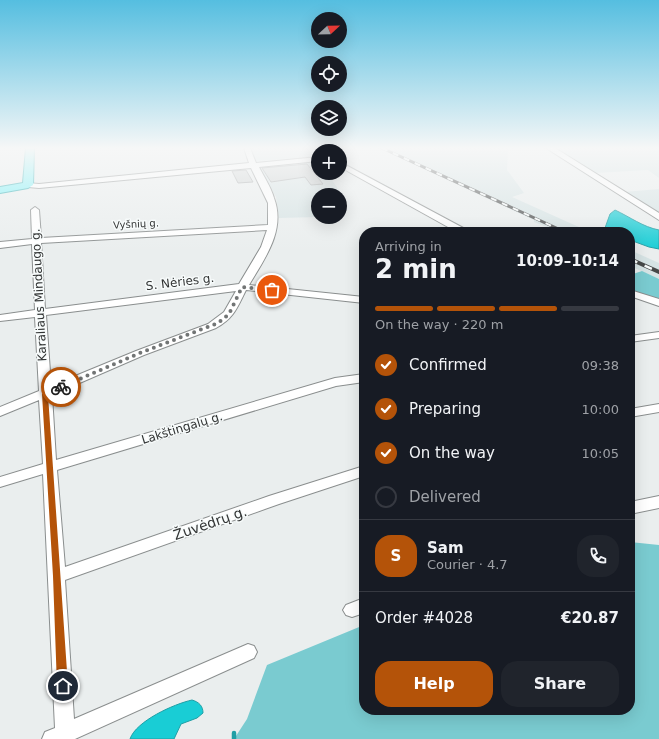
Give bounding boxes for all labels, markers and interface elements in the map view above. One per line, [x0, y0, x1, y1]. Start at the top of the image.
north arrow [311, 12, 347, 48]
map controls [311, 12, 347, 224]
button: locate [311, 56, 347, 92]
button: layers [311, 100, 347, 136]
button: + [311, 144, 347, 180]
button: − [311, 188, 347, 224]
street label: Vyšnių g. [113, 217, 159, 231]
street label: Karaliaus Mindaugo g. [29, 228, 49, 362]
text: Arriving in [375, 239, 442, 254]
text: 10:09–10:14 [516, 252, 619, 270]
text: 2 min [375, 254, 457, 284]
street label: S. Nėries g. [145, 271, 215, 293]
pin [255, 273, 289, 307]
icon: bag [261, 279, 283, 301]
text: On the way · 220 m [375, 317, 503, 332]
icon: check [375, 354, 397, 376]
text: Confirmed [409, 356, 487, 374]
text: 09:38 [582, 358, 619, 373]
courier [41, 367, 81, 407]
icon: bike [50, 376, 72, 398]
icon: check [375, 398, 397, 420]
text: Preparing [409, 400, 481, 418]
text: 10:00 [582, 402, 619, 417]
street label: Lakštingalų g. [140, 409, 224, 447]
icon: check [375, 442, 397, 464]
text: On the way [409, 444, 495, 462]
text: 10:05 [582, 446, 619, 461]
text: Delivered [409, 488, 481, 506]
street label: Žuvėdrų g. [171, 502, 249, 543]
button: phone [577, 535, 619, 577]
text: Sam [427, 539, 464, 557]
text: S [391, 547, 401, 565]
text: Courier · 4.7 [427, 557, 508, 572]
text: Order #4028 [375, 609, 473, 627]
text: €20.87 [561, 609, 619, 627]
button: Help [375, 661, 493, 707]
button: Share [501, 661, 619, 707]
pin [46, 669, 80, 703]
icon: home [52, 675, 74, 697]

